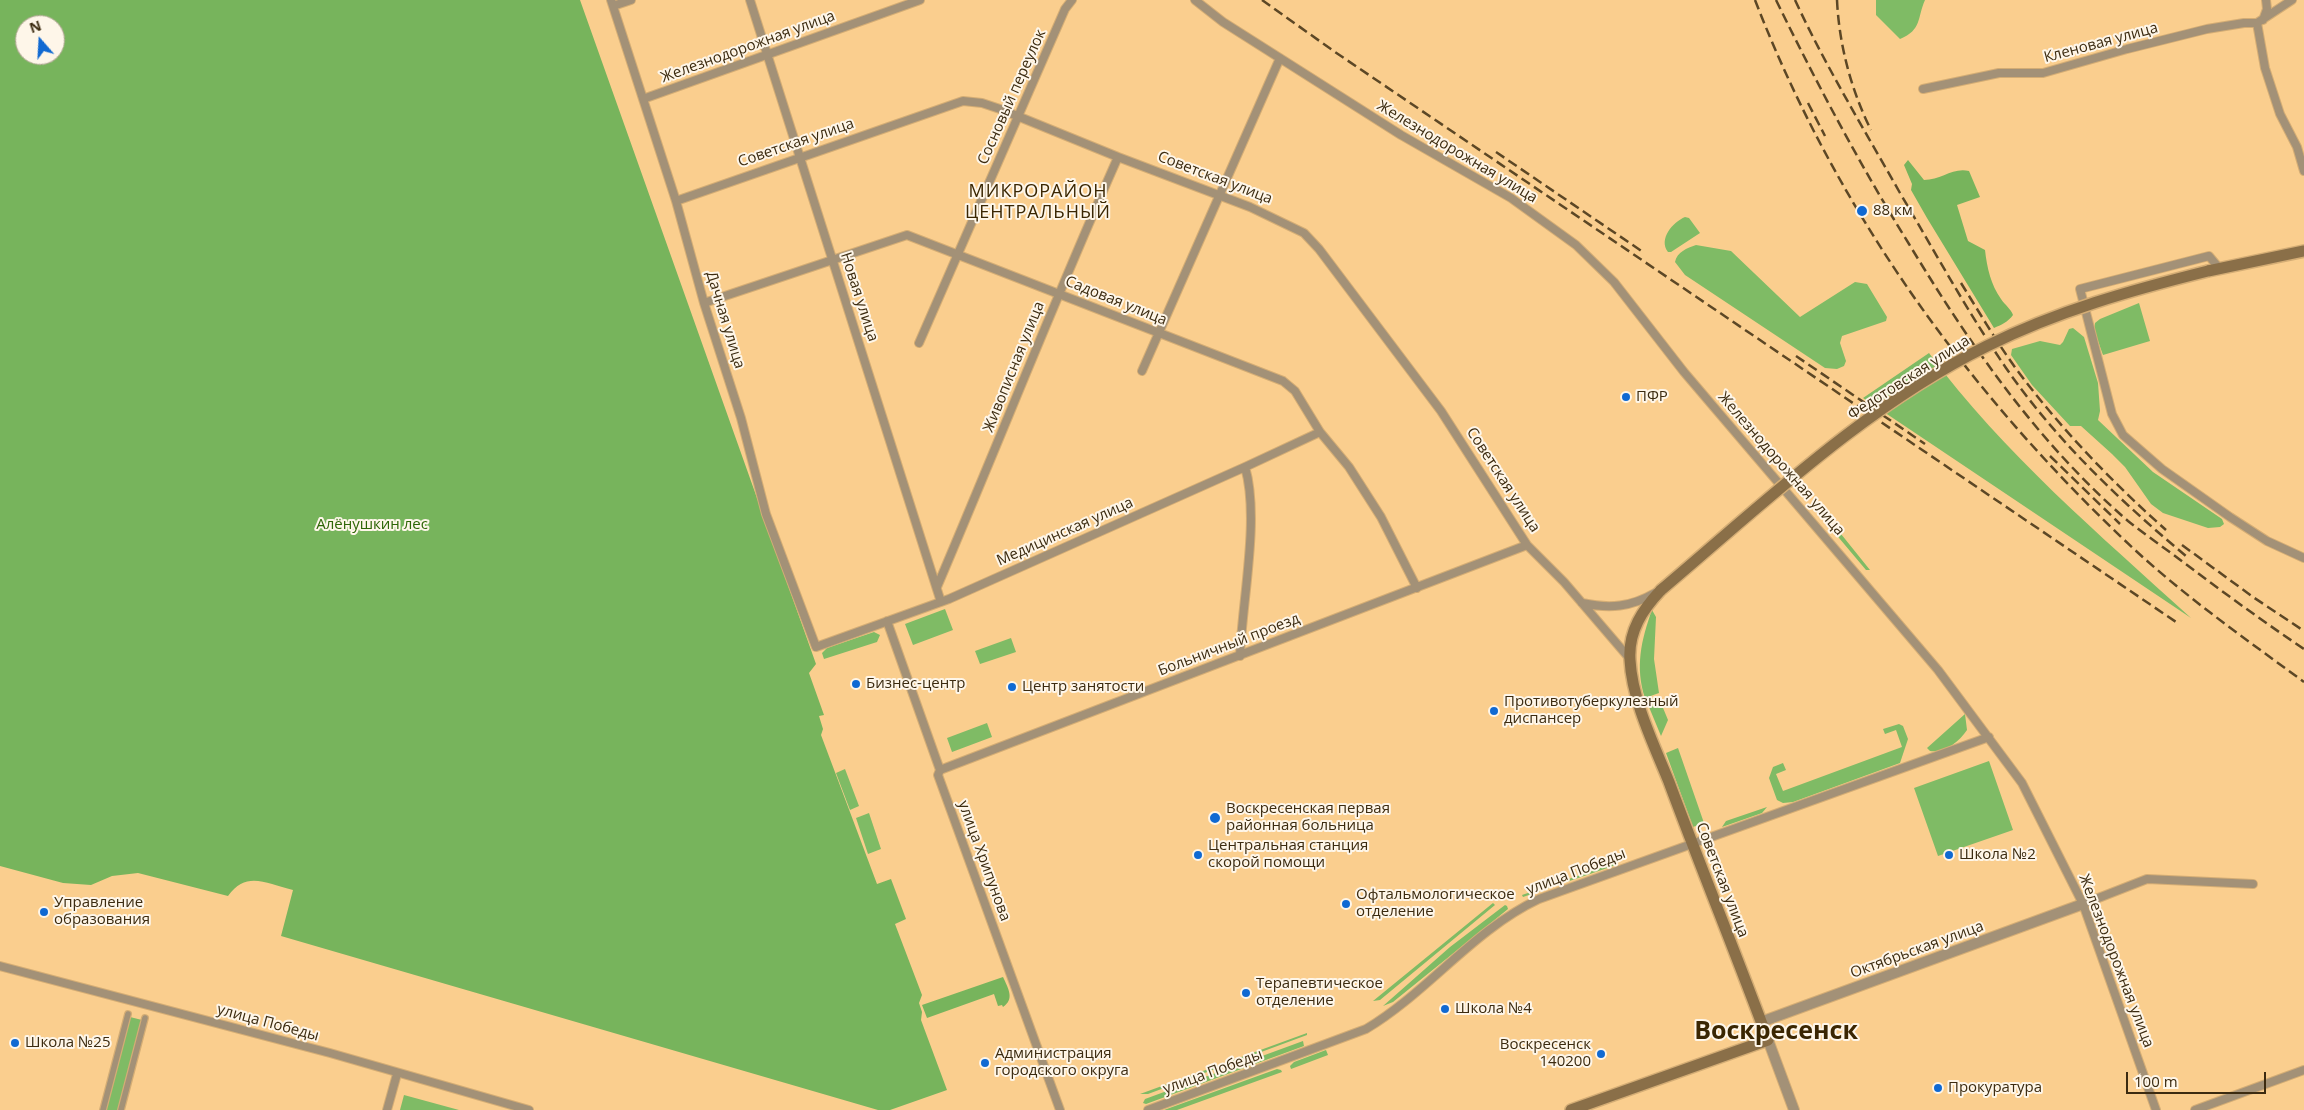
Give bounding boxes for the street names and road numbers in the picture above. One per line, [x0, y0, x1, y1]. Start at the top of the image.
street label: Железнодорожная улица [658, 7, 838, 87]
street label: Кленовая улица [2042, 19, 2160, 67]
street label: Сосновый переулок [974, 27, 1050, 167]
street label: Железнодорожная улица [1373, 97, 1541, 207]
street label: Советская улица [736, 115, 856, 171]
street label: Советская улица [1155, 148, 1275, 208]
street label: Новая улица [836, 250, 882, 344]
street label: Дачная улица [702, 269, 748, 371]
street label: Садовая улица [1063, 272, 1169, 330]
street label: Живописная улица [980, 299, 1048, 435]
street label: Федотовская улица [1845, 332, 1973, 424]
street label: Железнодорожная улица [1714, 389, 1848, 539]
street label: Советская улица [1462, 424, 1544, 536]
street label: Медицинская улица [994, 494, 1136, 570]
street label: Больничный проезд [1156, 610, 1302, 680]
street label: улица Хрипунова [954, 798, 1014, 924]
street label: Советская улица [1692, 820, 1752, 940]
street label: улица Победы [1524, 845, 1628, 899]
street label: Железнодорожная улица [2075, 872, 2157, 1050]
street label: Октябрьская улица [1848, 918, 1986, 982]
street label: улица Победы [215, 1001, 321, 1045]
street label: улица Победы [1161, 1046, 1265, 1098]

